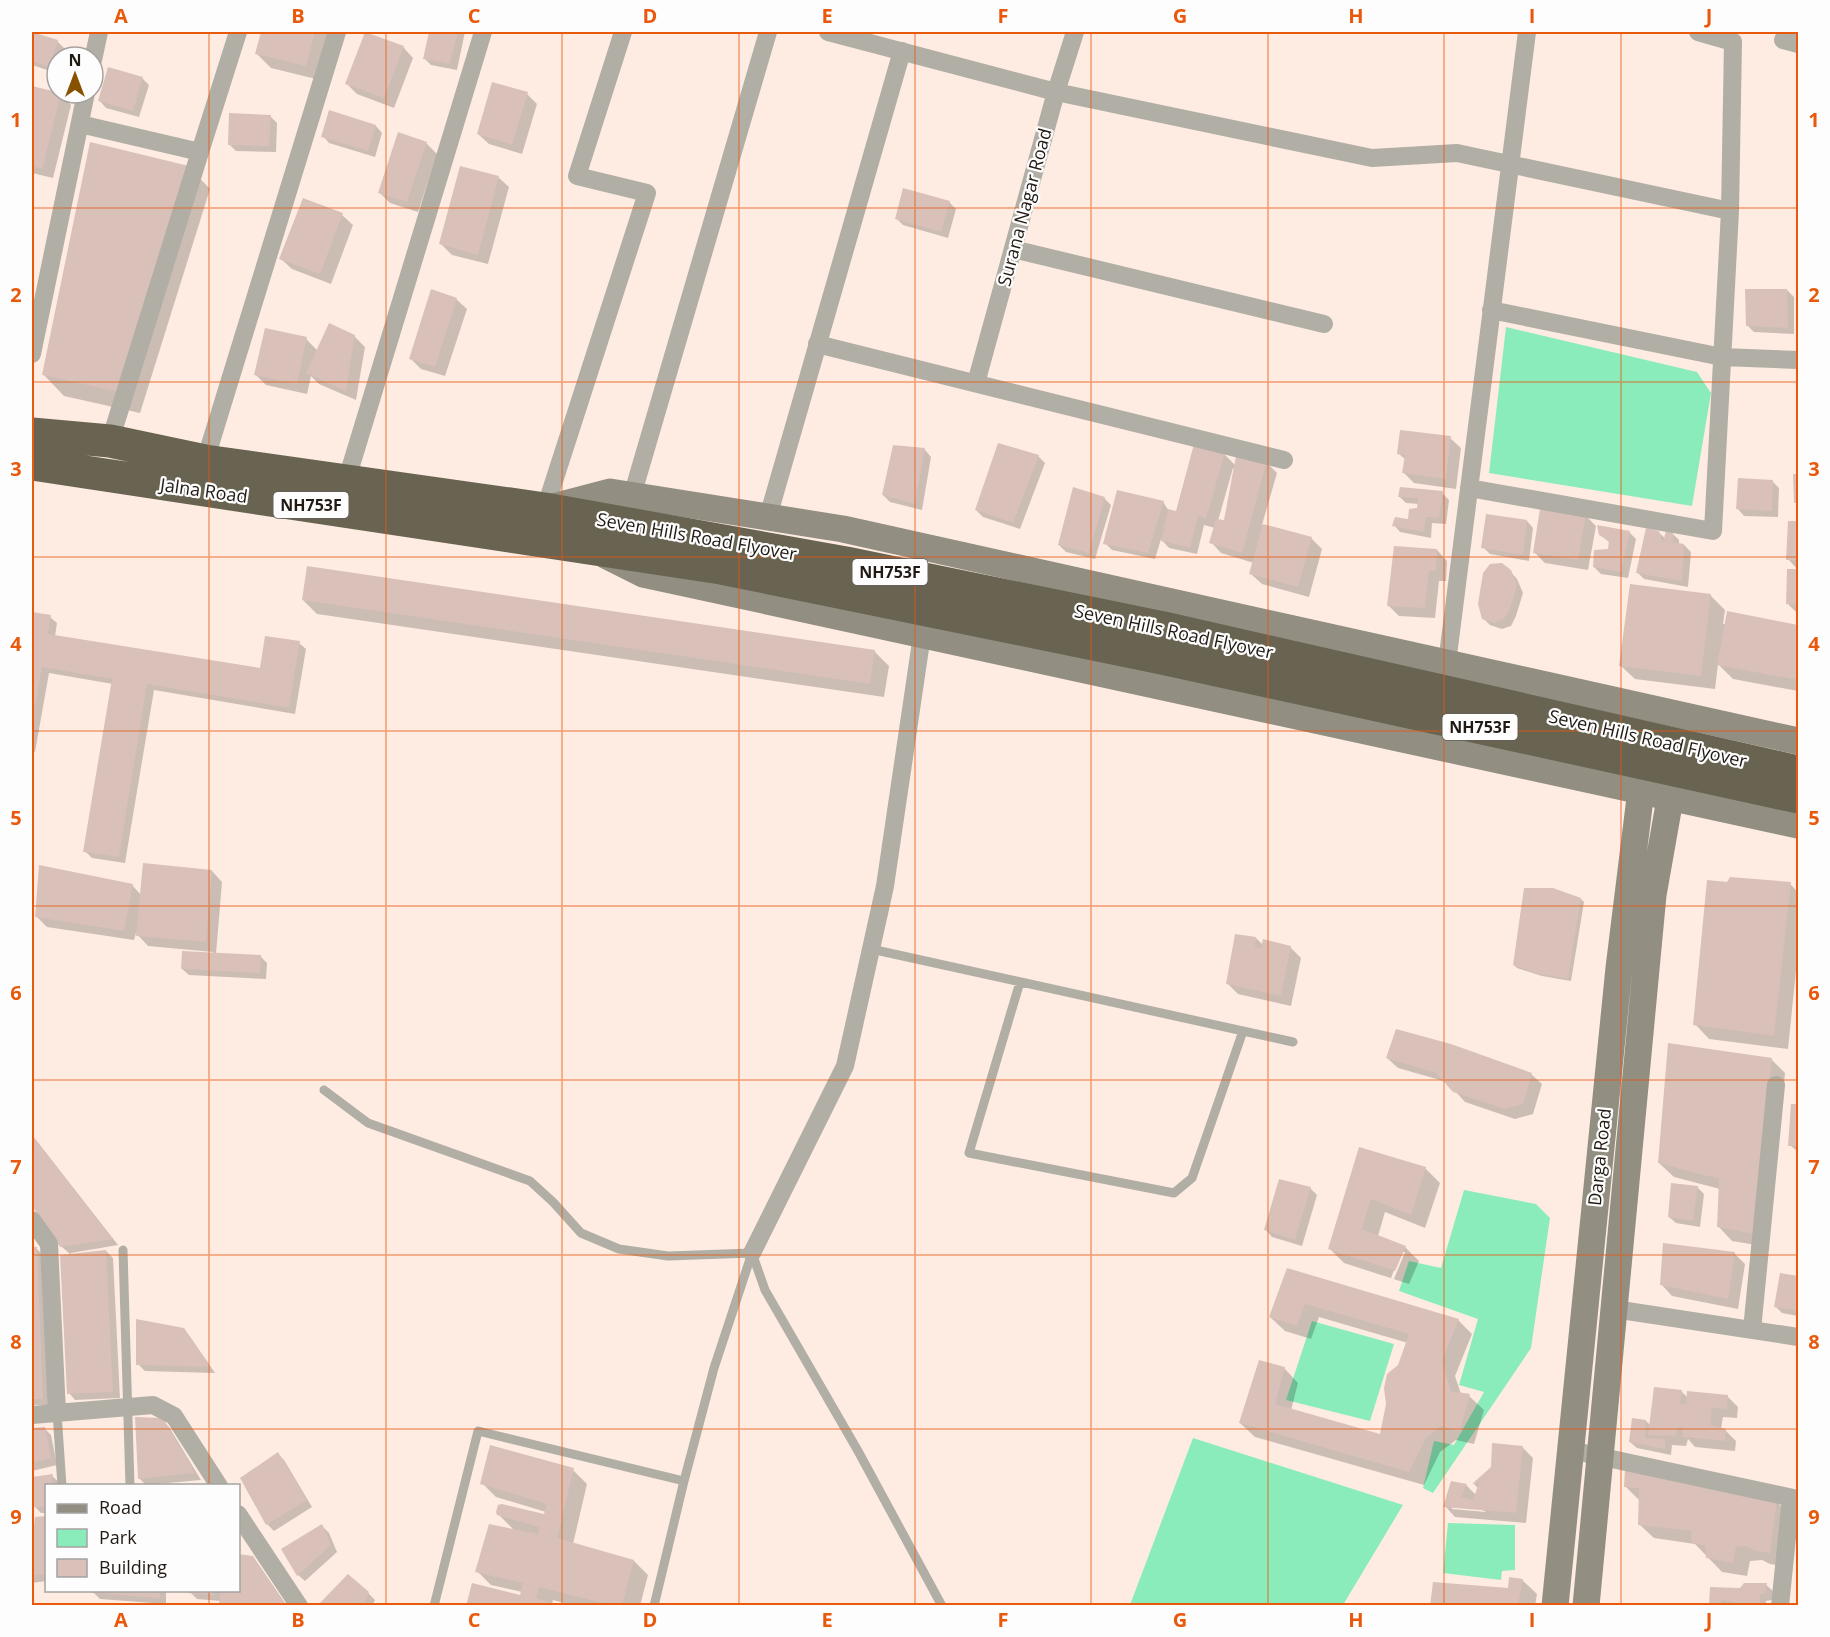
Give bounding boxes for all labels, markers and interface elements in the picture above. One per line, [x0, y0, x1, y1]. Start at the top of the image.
text: A [114, 2, 128, 29]
text: B [291, 2, 305, 29]
text: C [468, 2, 481, 29]
text: D [643, 2, 657, 29]
text: E [821, 2, 833, 29]
text: F [998, 2, 1008, 29]
text: G [1173, 2, 1187, 29]
text: H [1348, 2, 1364, 29]
text: I [1529, 2, 1535, 29]
text: J [1704, 2, 1712, 29]
north arrow [45, 45, 105, 105]
text: N [68, 49, 82, 71]
text: 1 [10, 106, 22, 133]
text: 1 [1808, 106, 1820, 133]
street label: Surana Nagar Road [991, 126, 1057, 288]
text: 2 [10, 281, 22, 308]
text: 2 [1808, 281, 1820, 308]
text: 3 [10, 455, 22, 482]
text: 3 [1808, 455, 1820, 482]
street label: Jalna Road [157, 472, 249, 508]
road number: NH753F [274, 492, 348, 518]
street label: Seven Hills Road Flyover [595, 507, 800, 566]
road number: NH753F [852, 559, 928, 585]
street label: Seven Hills Road Flyover [1072, 598, 1276, 664]
text: 4 [10, 630, 22, 657]
text: 4 [1808, 630, 1820, 657]
street label: Seven Hills Road Flyover [1547, 704, 1750, 773]
road number: NH753F [1442, 714, 1518, 740]
text: 5 [10, 804, 22, 831]
text: 5 [1808, 804, 1820, 831]
text: 6 [10, 979, 22, 1006]
text: 6 [1808, 979, 1820, 1006]
street label: Darga Road [1582, 1107, 1616, 1207]
text: 7 [10, 1153, 22, 1180]
text: 7 [1808, 1153, 1820, 1180]
text: 8 [10, 1328, 22, 1355]
text: 8 [1808, 1328, 1820, 1355]
legend [45, 1484, 240, 1592]
text: Road [99, 1495, 142, 1519]
text: 9 [10, 1503, 22, 1530]
text: 9 [1808, 1503, 1820, 1530]
text: Park [99, 1525, 137, 1549]
text: Building [99, 1555, 167, 1579]
text: A [114, 1606, 128, 1633]
text: B [291, 1606, 305, 1633]
text: C [468, 1606, 481, 1633]
text: D [643, 1606, 657, 1633]
text: E [821, 1606, 833, 1633]
text: F [998, 1606, 1008, 1633]
text: G [1173, 1606, 1187, 1633]
text: H [1348, 1606, 1364, 1633]
text: I [1529, 1606, 1535, 1633]
text: J [1704, 1606, 1712, 1633]

